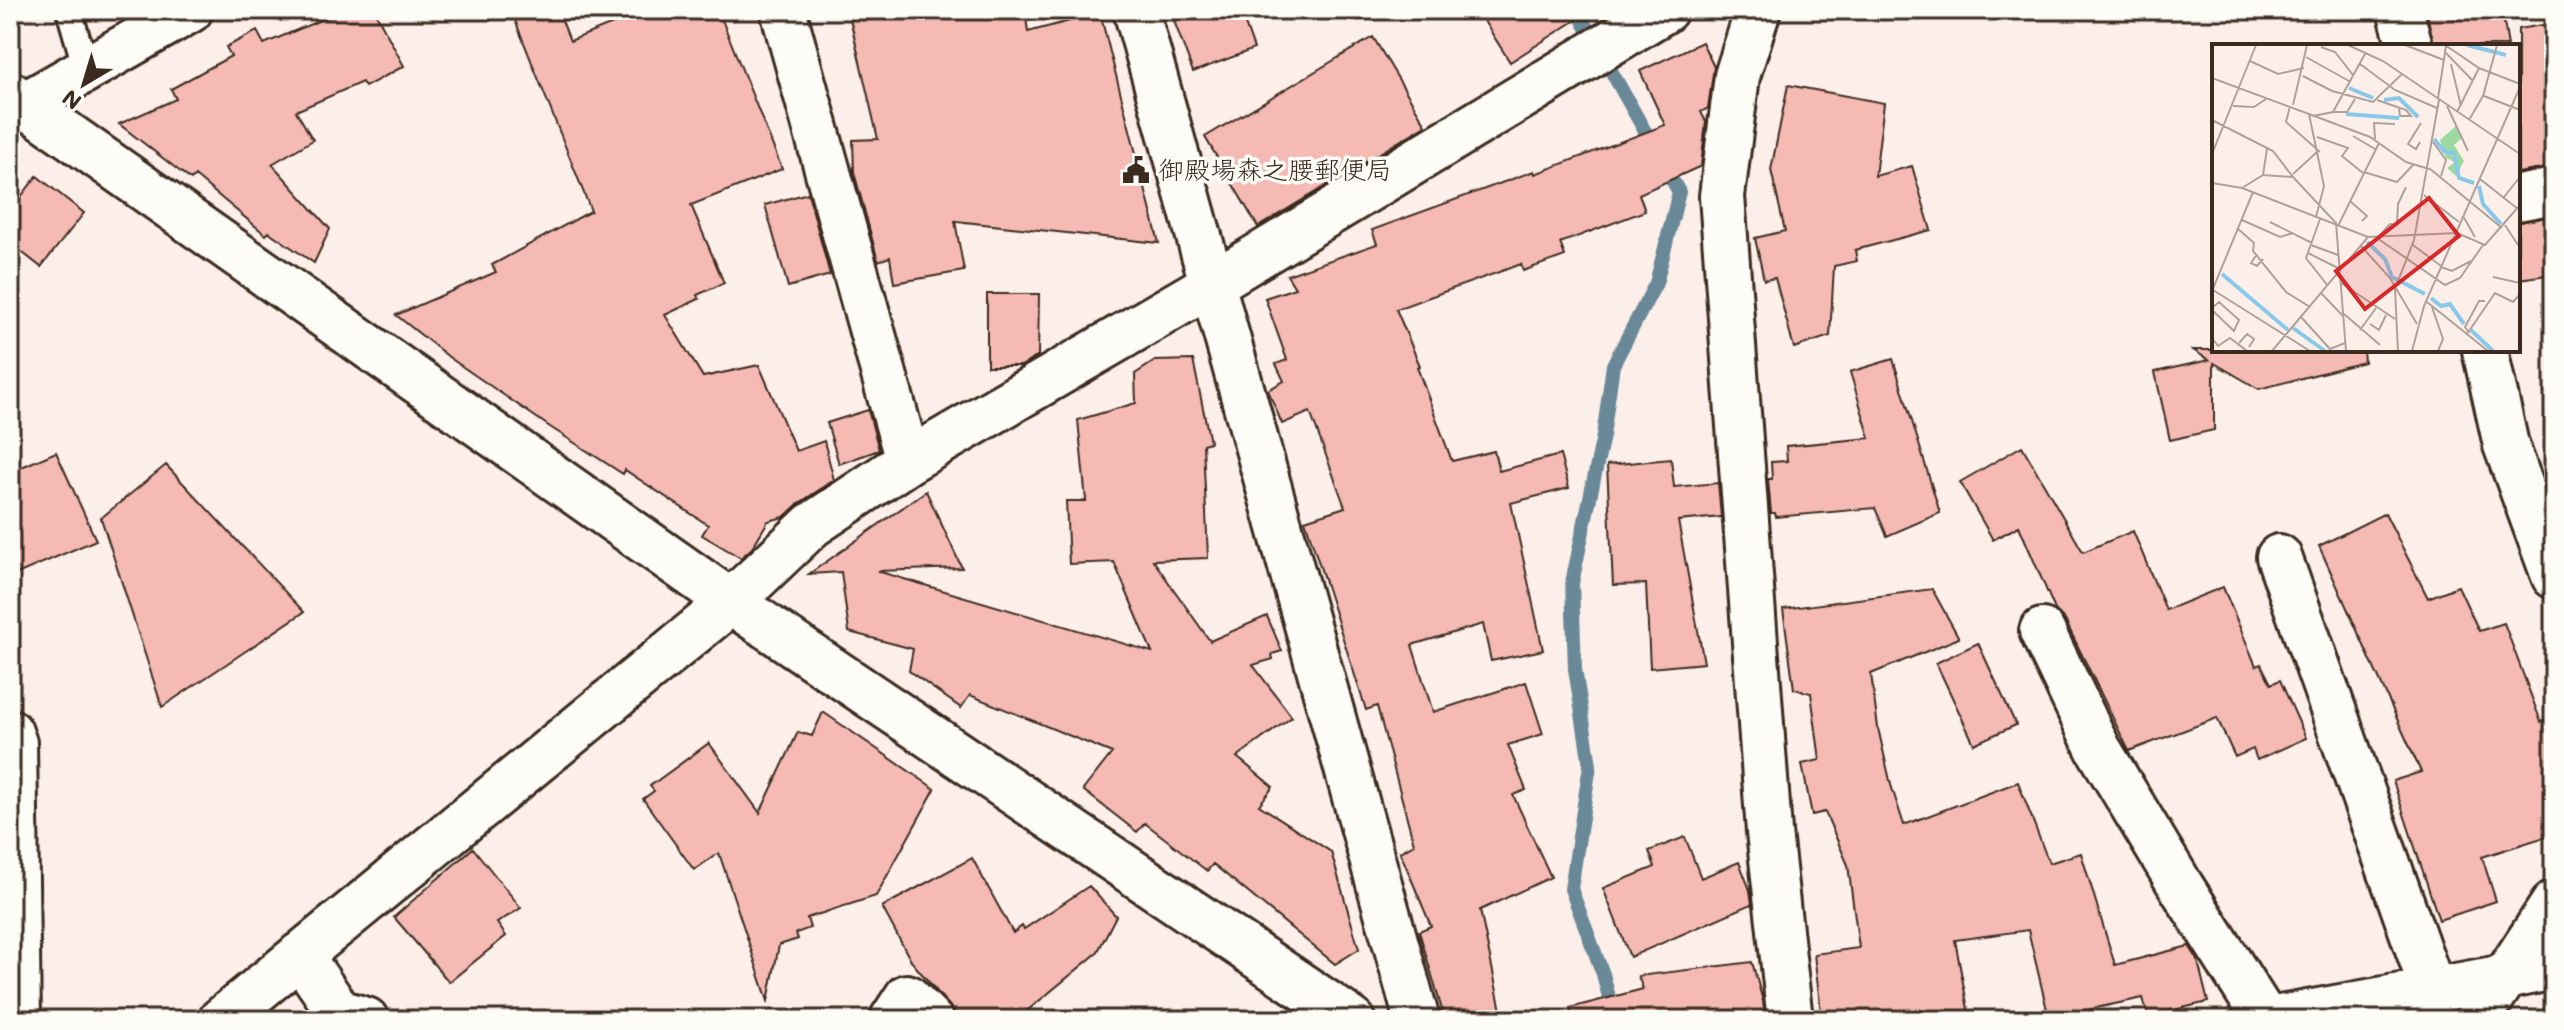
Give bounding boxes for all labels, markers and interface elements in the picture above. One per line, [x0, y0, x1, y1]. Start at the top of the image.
north arrow [44, 44, 124, 124]
inset map [2212, 44, 2520, 352]
text: N [56, 84, 87, 117]
place label: 御殿場森之腰郵便局 [1158, 152, 1392, 186]
public building icon: 御殿場森之腰郵便局 [1121, 155, 1151, 185]

